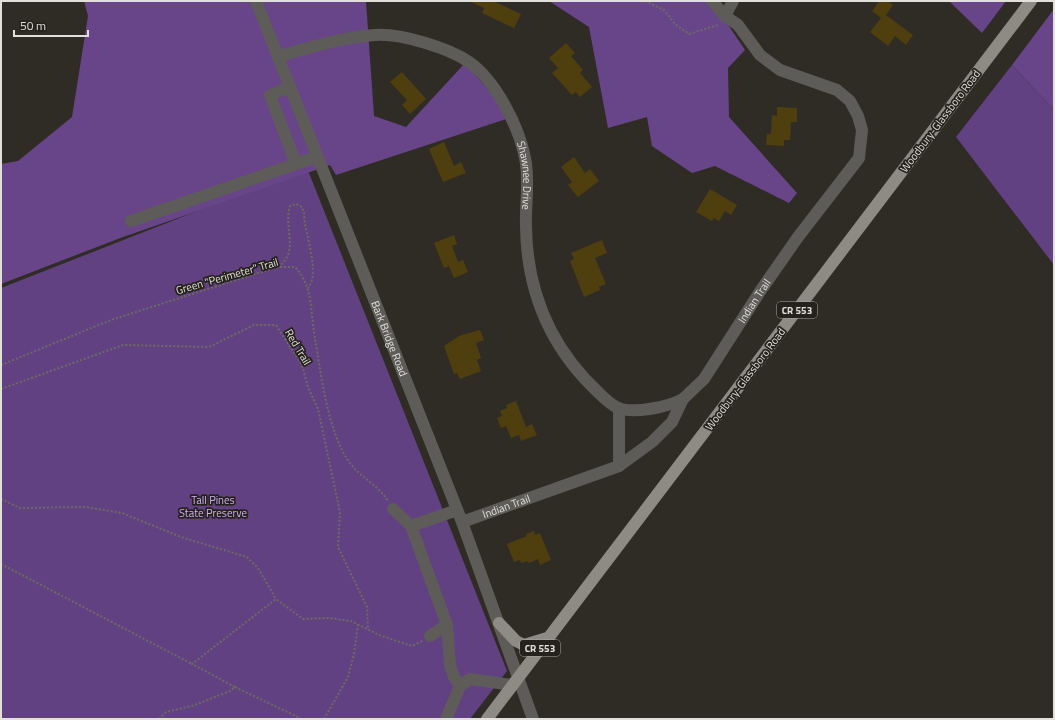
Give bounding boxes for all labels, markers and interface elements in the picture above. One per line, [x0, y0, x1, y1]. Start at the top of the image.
scale bar [14, 12, 88, 38]
text: 50 m [20, 16, 46, 35]
street label: Woodbury-Glassboro Road [896, 66, 984, 176]
street label: Shawnee Drive [513, 139, 535, 211]
street label: Green "Perimeter" Trail [174, 254, 280, 298]
street label: Indian Trail [734, 276, 774, 326]
street label: Bark Bridge Road [367, 298, 412, 379]
road number: CR 553 [777, 302, 817, 318]
street label: Woodbury-Glassboro Road [701, 324, 789, 434]
street label: Red Trail [281, 326, 315, 368]
street label: Indian Trail [480, 490, 532, 522]
park label: Tall Pines State Preserve [179, 492, 247, 521]
road number: CR 553 [520, 640, 560, 656]

